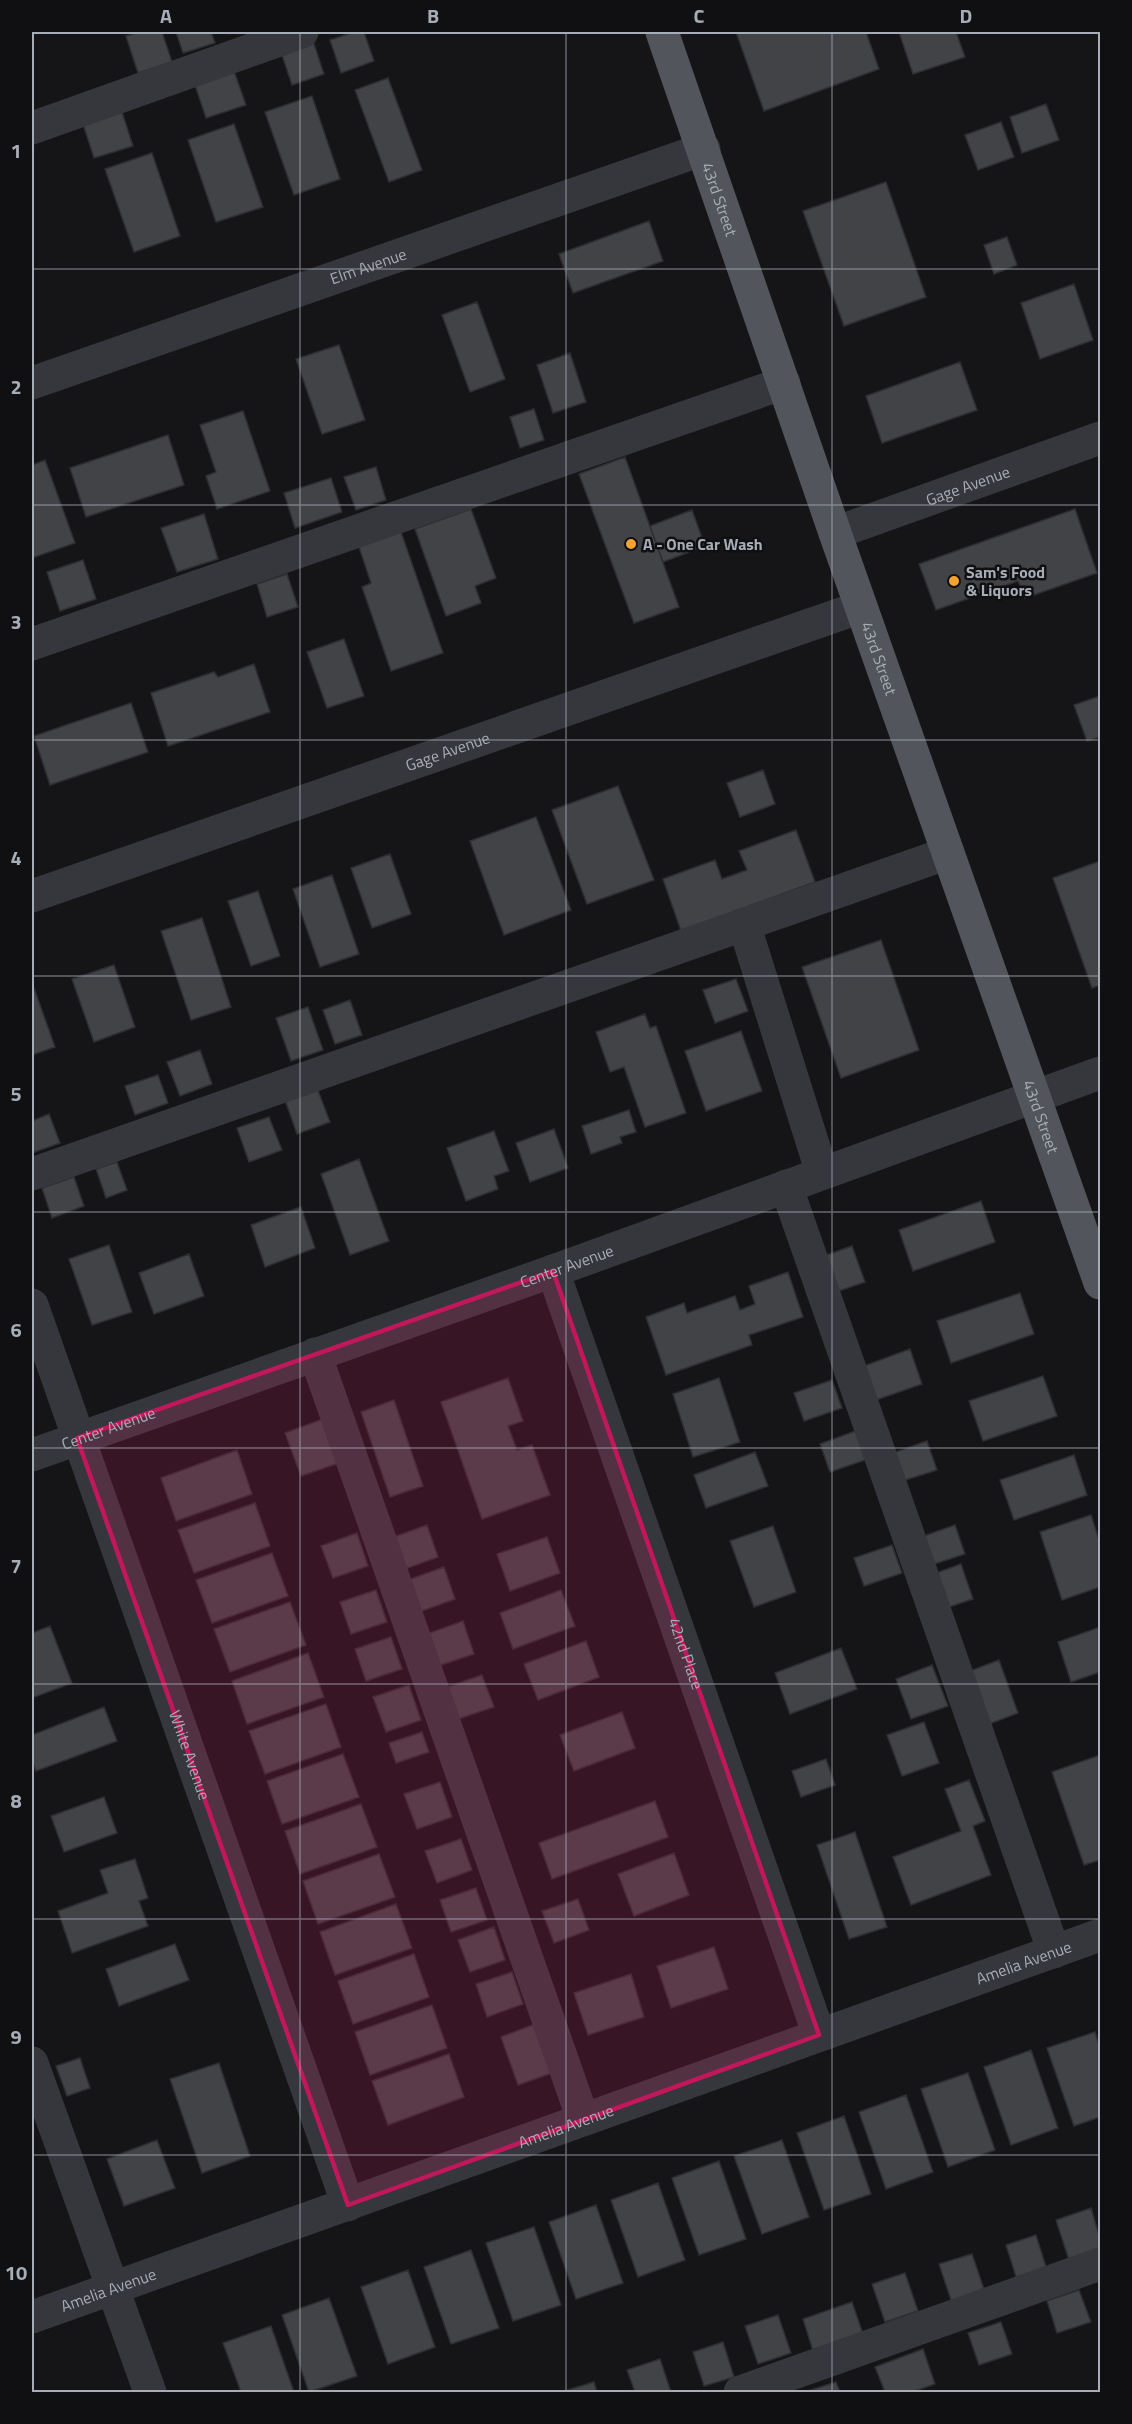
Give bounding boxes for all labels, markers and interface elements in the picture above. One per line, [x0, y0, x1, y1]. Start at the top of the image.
text: A [160, 0, 172, 31]
text: B [427, 0, 439, 31]
text: C [694, 0, 705, 31]
text: D [960, 0, 972, 31]
text: 1 [10, 135, 22, 166]
street label: 43rd Street [696, 159, 744, 240]
street label: Elm Avenue [327, 242, 410, 290]
text: 2 [10, 371, 22, 402]
street label: Gage Avenue [922, 459, 1013, 512]
place label: A - One Car Wash [643, 532, 763, 556]
marker: A - One Car Wash [624, 537, 638, 551]
place label: Sam's Food & Liquors [966, 560, 1045, 602]
marker: Sam's Food & Liquors [947, 574, 961, 588]
text: 3 [10, 606, 22, 637]
street label: 43rd Street [855, 618, 903, 699]
street label: Gage Avenue [402, 725, 493, 777]
text: 4 [10, 842, 22, 873]
street label: 43rd Street [1017, 1077, 1065, 1157]
text: 5 [10, 1078, 22, 1109]
street label: Center Avenue [516, 1238, 617, 1294]
text: 6 [10, 1314, 22, 1345]
street label: Center Avenue [58, 1400, 159, 1456]
text: 7 [10, 1550, 22, 1581]
street label: 42nd Place [663, 1614, 710, 1693]
street label: White Avenue [163, 1707, 217, 1803]
text: 8 [10, 1785, 22, 1816]
street label: Amelia Avenue [972, 1934, 1075, 1990]
text: 9 [10, 2021, 22, 2052]
street label: Amelia Avenue [515, 2098, 617, 2154]
text: 10 [5, 2257, 27, 2288]
street label: Amelia Avenue [57, 2262, 159, 2318]

